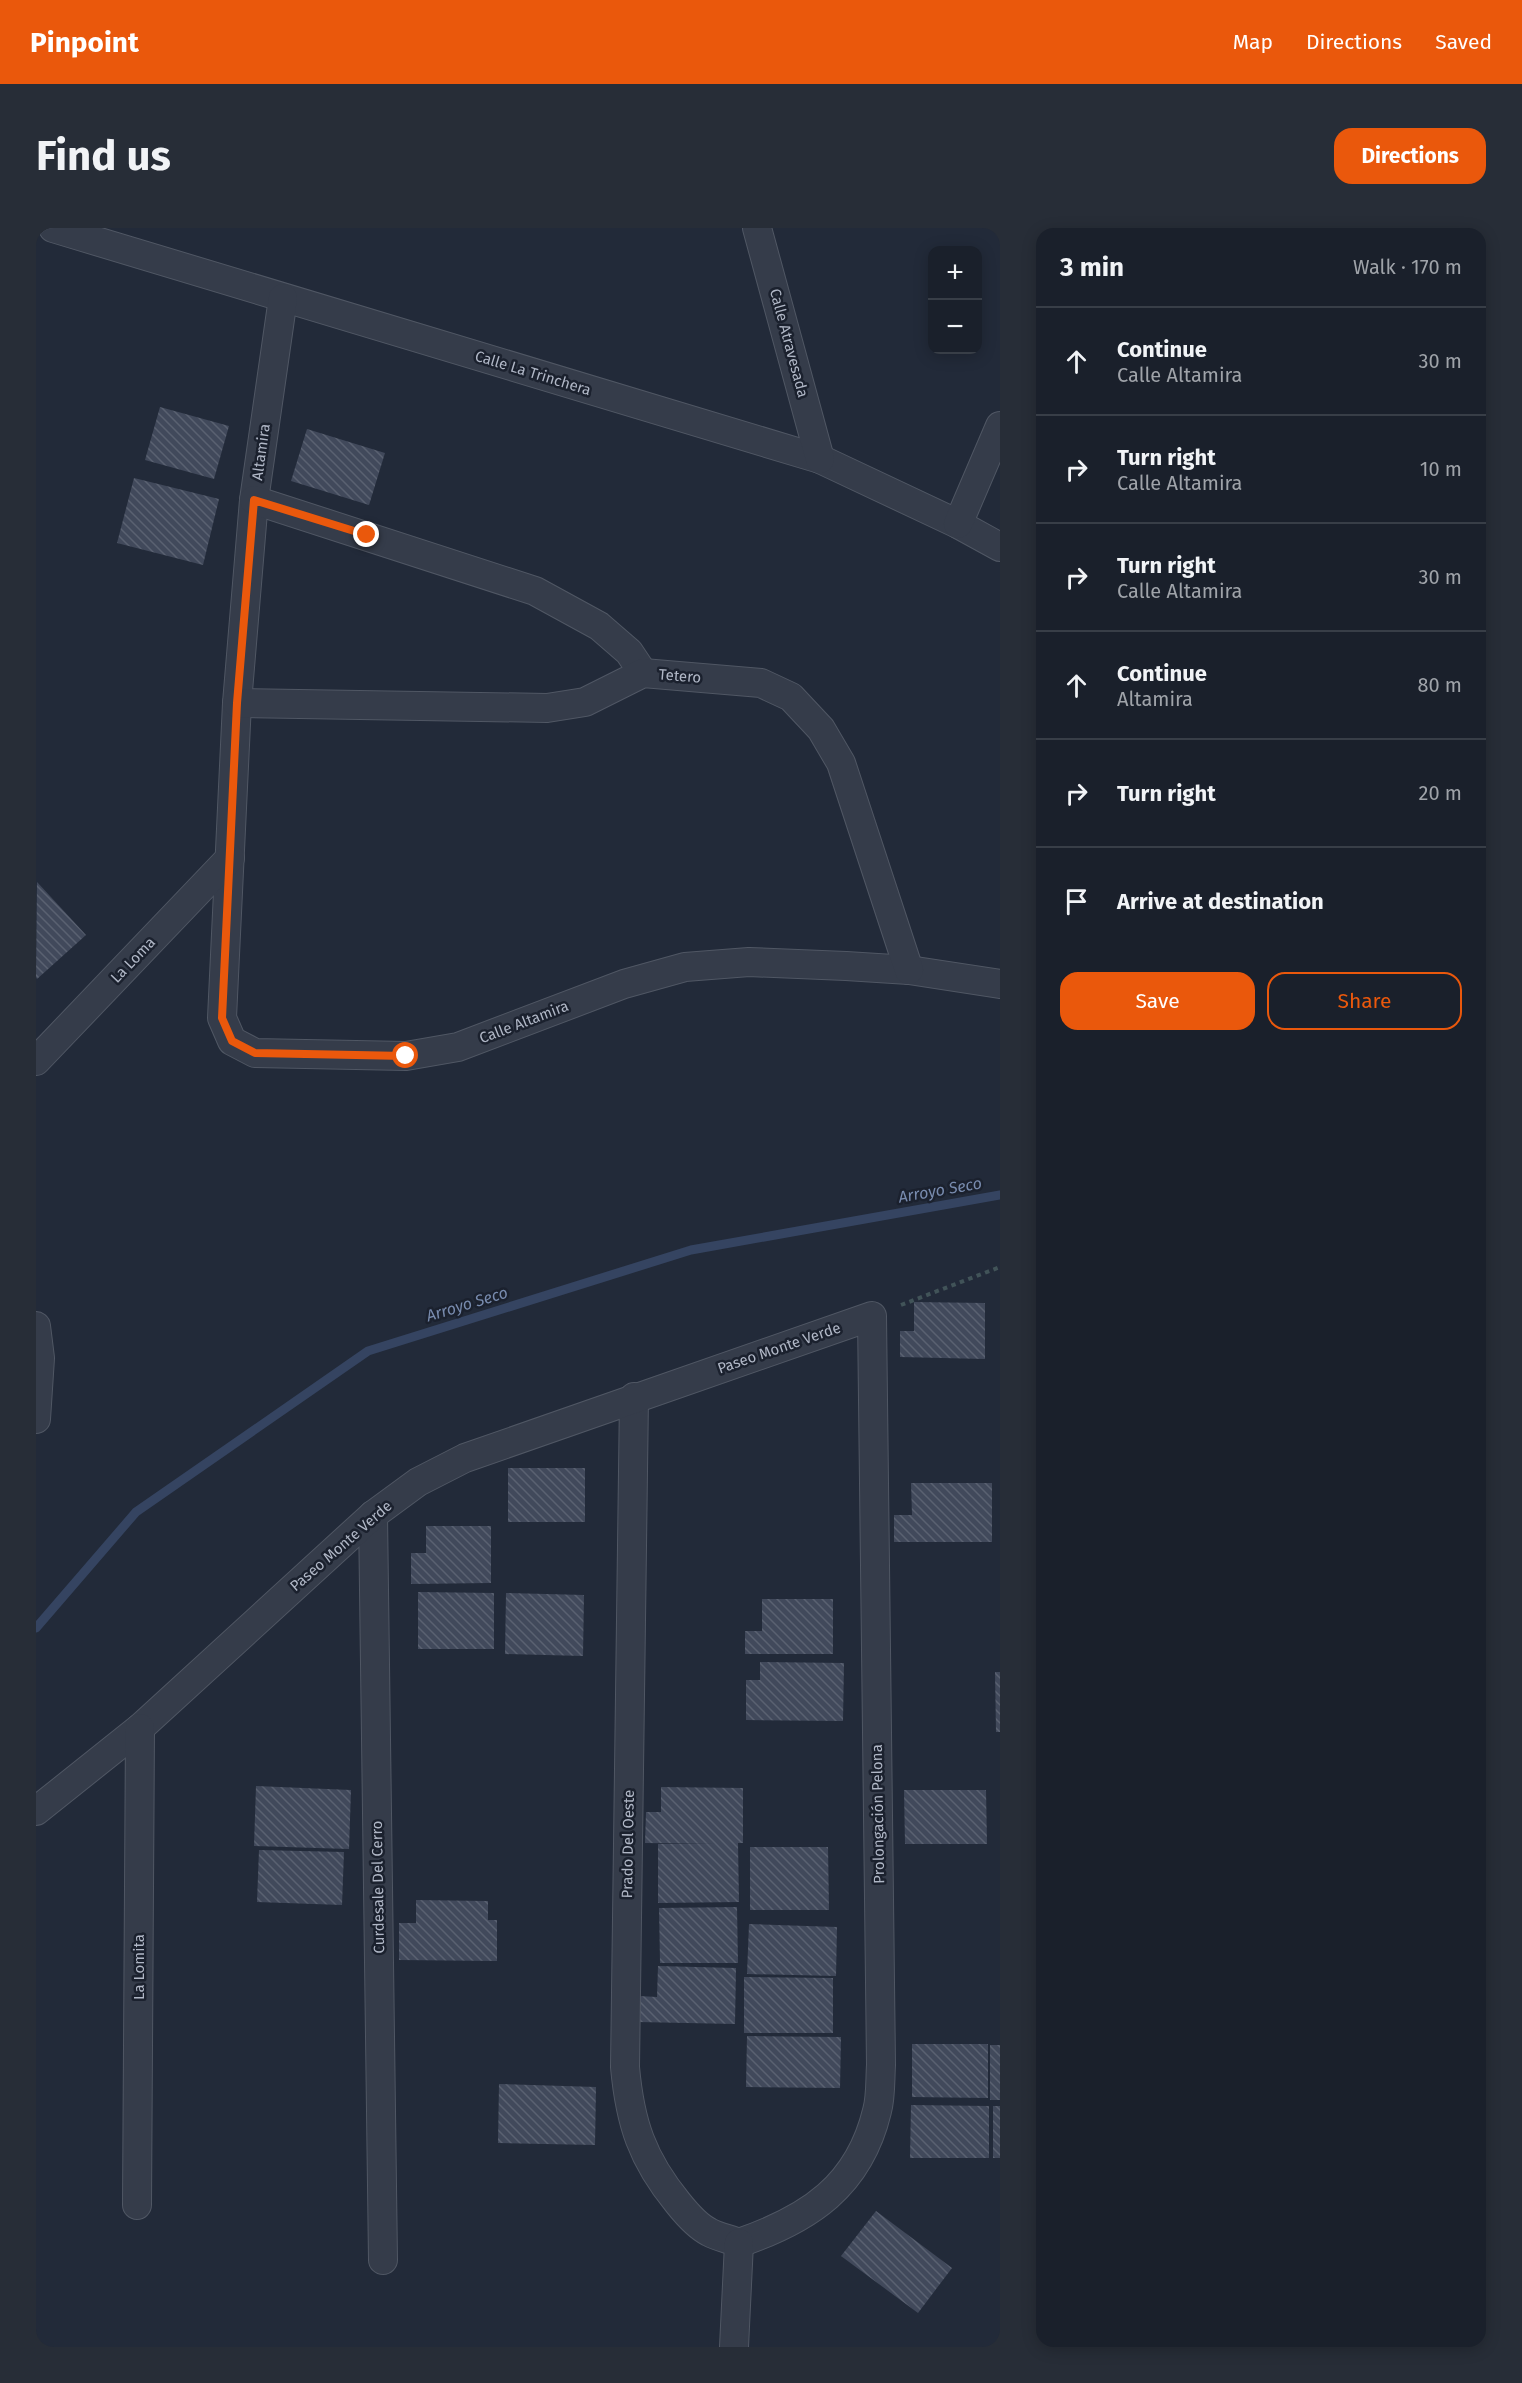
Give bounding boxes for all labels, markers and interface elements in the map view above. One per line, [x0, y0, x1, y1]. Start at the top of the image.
text: Pinpoint [30, 26, 139, 59]
text: Map [1233, 29, 1273, 55]
text: Directions [1306, 29, 1402, 55]
text: Saved [1435, 29, 1492, 55]
button: Directions [1334, 128, 1486, 184]
text: Find us [36, 131, 171, 181]
map controls [928, 246, 982, 354]
button: + [928, 246, 982, 300]
text: 3 min [1060, 252, 1124, 283]
text: Walk · 170 m [1353, 255, 1462, 279]
street label: Calle Atravesada [766, 287, 812, 399]
button: − [928, 300, 982, 354]
text: Continue [1117, 336, 1207, 363]
icon: ahead [1060, 345, 1093, 378]
street label: Calle La Trinchera [473, 347, 593, 399]
text: 30 m [1418, 349, 1462, 373]
text: Calle Altamira [1117, 363, 1242, 387]
street label: Altamira [248, 423, 274, 481]
text: Turn right [1117, 444, 1216, 471]
icon: right [1060, 453, 1093, 486]
text: 10 m [1420, 457, 1462, 481]
text: Calle Altamira [1117, 471, 1242, 495]
route end [353, 521, 379, 547]
text: Turn right [1117, 552, 1216, 579]
icon: right [1060, 561, 1093, 594]
text: 30 m [1418, 565, 1462, 589]
text: Calle Altamira [1117, 579, 1242, 603]
text: Continue [1117, 660, 1207, 687]
street label: Tetero [658, 665, 702, 687]
icon: ahead [1060, 669, 1093, 702]
text: 80 m [1417, 673, 1462, 697]
text: Altamira [1117, 687, 1193, 711]
icon: right [1060, 777, 1093, 810]
text: Turn right [1117, 780, 1216, 807]
text: 20 m [1419, 781, 1462, 805]
icon: arrive [1060, 885, 1093, 918]
text: Arrive at destination [1117, 888, 1324, 915]
street label: La Loma [107, 933, 159, 987]
button: Save [1060, 972, 1255, 1030]
button: Share [1267, 972, 1462, 1030]
street label: Calle Altamira [477, 997, 571, 1047]
route start [392, 1042, 418, 1068]
water label: Arroyo Seco [896, 1173, 983, 1207]
water label: Arroyo Seco [423, 1283, 510, 1326]
street label: Paseo Monte Verde [715, 1318, 843, 1378]
street label: Paseo Monte Verde [286, 1497, 396, 1595]
street label: Prolongación Pelona [868, 1744, 888, 1884]
street label: Prado Del Oeste [618, 1790, 638, 1898]
street label: Curdesale Del Cerro [368, 1820, 388, 1954]
street label: La Lomita [130, 1934, 148, 2000]

